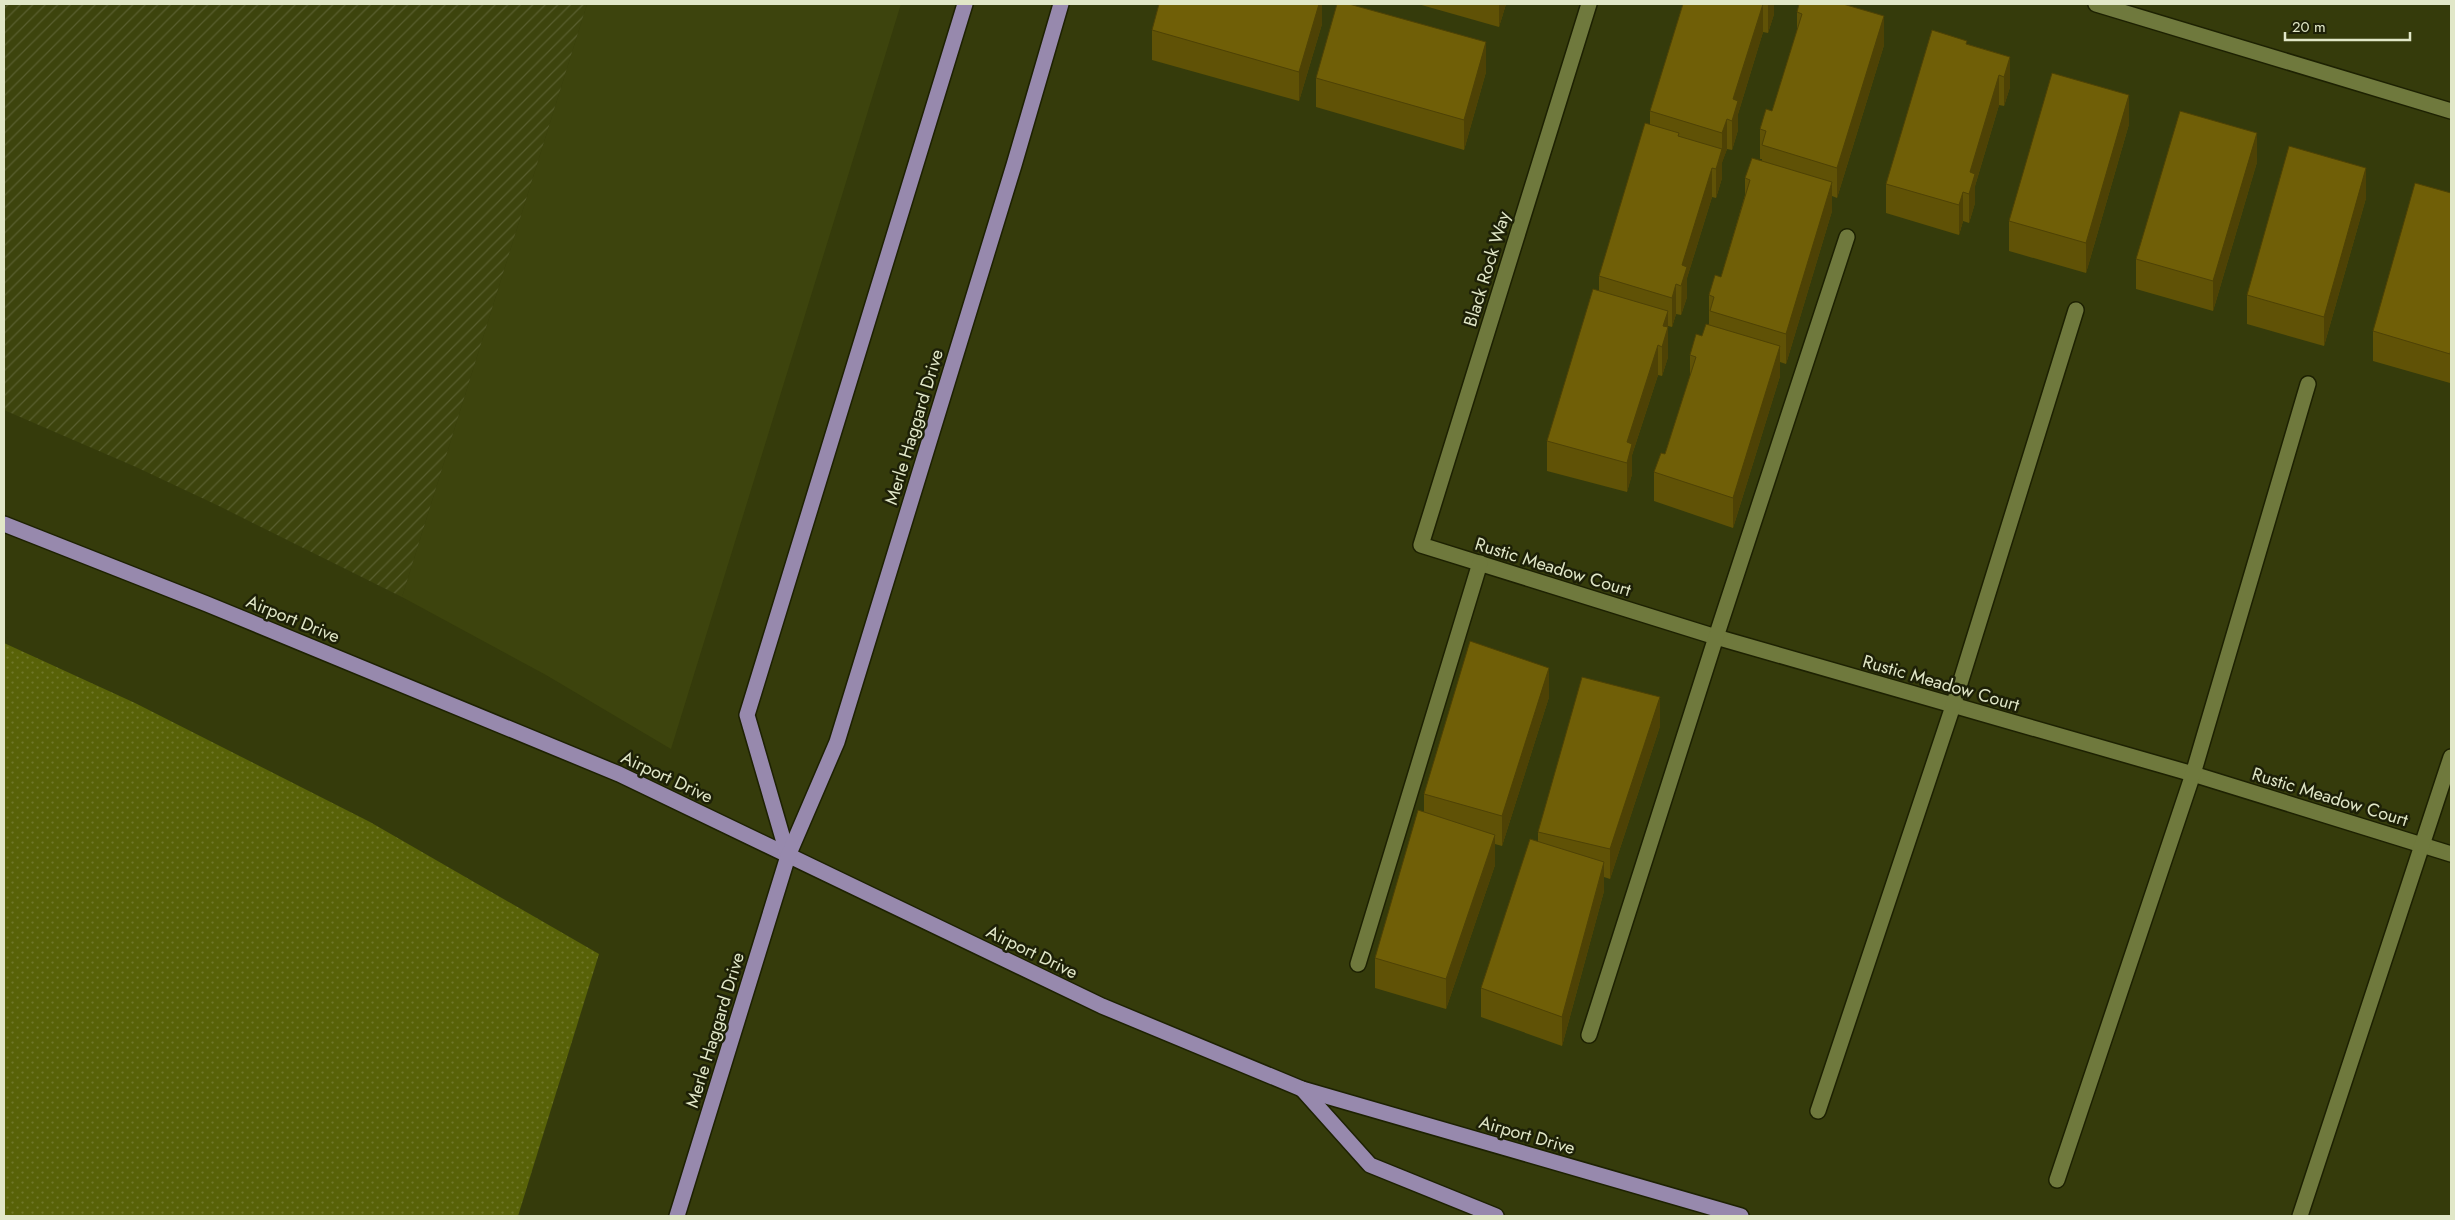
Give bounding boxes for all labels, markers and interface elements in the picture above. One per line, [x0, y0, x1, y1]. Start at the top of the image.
scale bar [2285, 10, 2410, 42]
text: 20 m [2292, 16, 2326, 38]
street label: Black Rock Way [1457, 208, 1517, 330]
street label: Merle Haggard Drive [878, 346, 950, 508]
street label: Rustic Meadow Court [1472, 531, 1635, 603]
street label: Airport Drive [242, 588, 344, 650]
street label: Rustic Meadow Court [1860, 648, 2023, 718]
street label: Airport Drive [617, 744, 717, 810]
street label: Rustic Meadow Court [2249, 761, 2412, 833]
street label: Airport Drive [982, 919, 1082, 985]
street label: Merle Haggard Drive [679, 949, 751, 1111]
street label: Airport Drive [1476, 1109, 1578, 1161]

